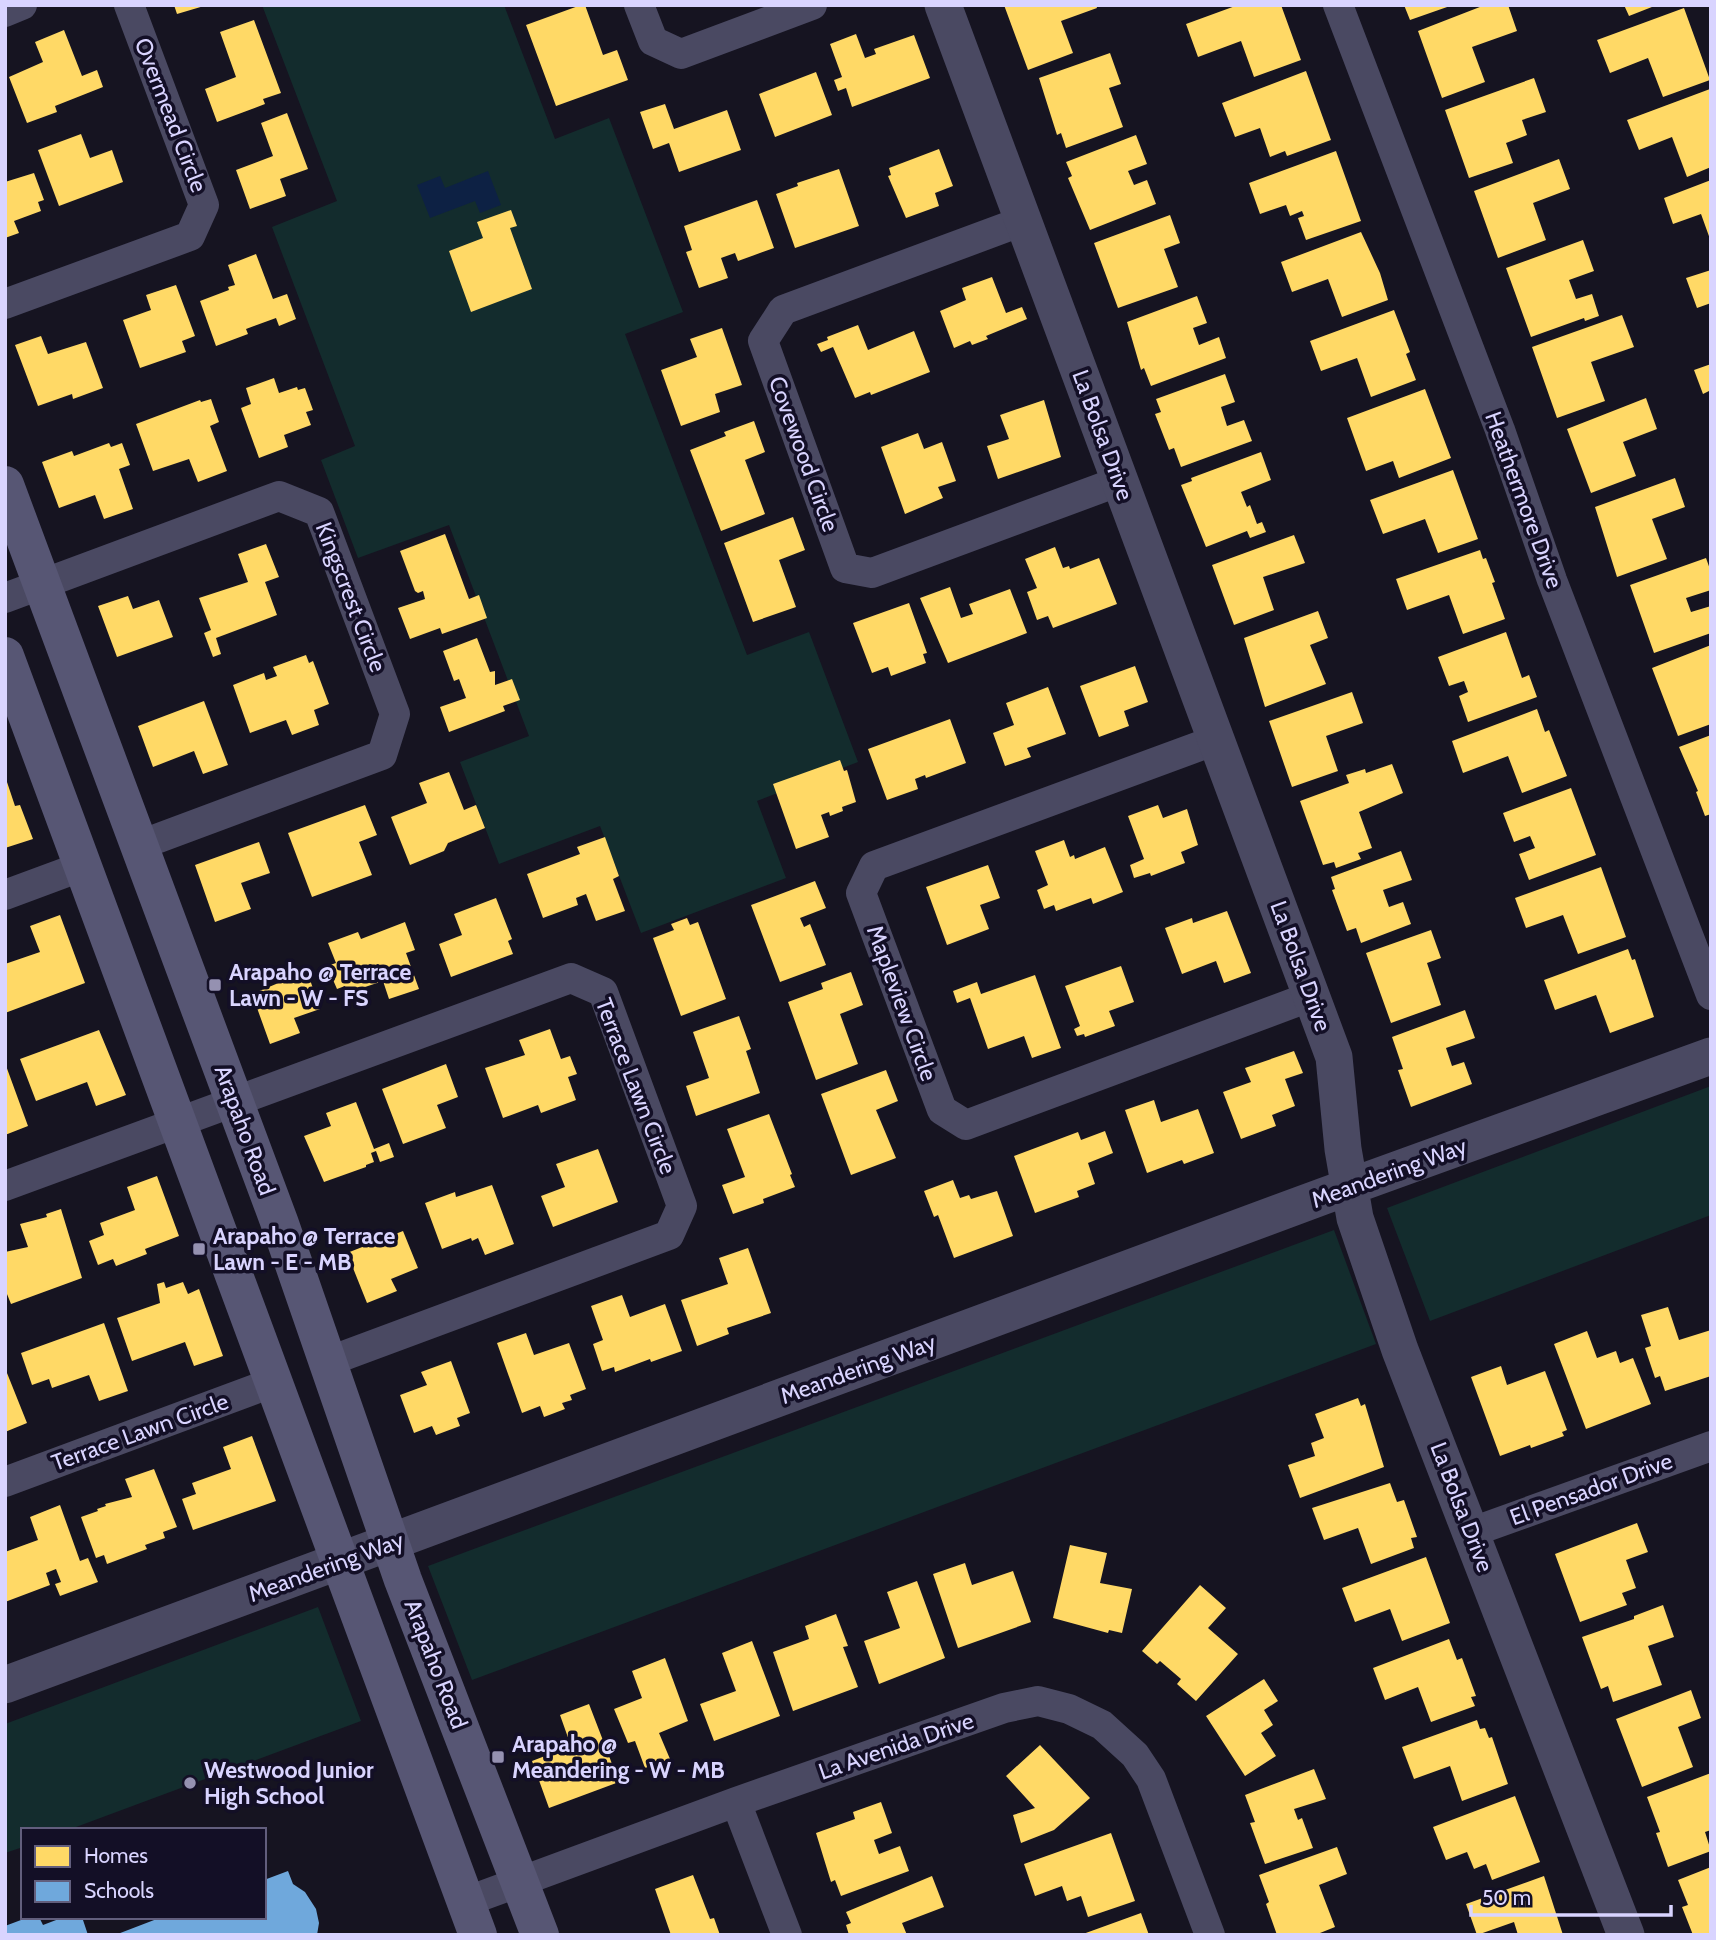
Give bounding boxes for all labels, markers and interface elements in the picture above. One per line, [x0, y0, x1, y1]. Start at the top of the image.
street label: Overmead Circle [129, 34, 213, 196]
street label: La Bolsa Drive [1066, 366, 1140, 504]
street label: Covewood Circle [763, 373, 845, 536]
street label: Heathermore Drive [1479, 408, 1569, 592]
street label: Kingscrest Circle [310, 518, 392, 676]
street label: La Bolsa Drive [1264, 897, 1338, 1035]
street label: Mapleview Circle [861, 921, 943, 1085]
place label: Arapaho @ Terrace Lawn - W - FS [229, 958, 411, 1012]
marker: Arapaho @ Terrace Lawn - W - FS [207, 977, 223, 993]
street label: Terrace Lawn Circle [590, 994, 682, 1178]
street label: Arapaho Road [209, 1061, 281, 1199]
street label: Meandering Way [1307, 1132, 1471, 1214]
place label: Arapaho @ Terrace Lawn - E - MB [213, 1222, 395, 1276]
marker: Arapaho @ Terrace Lawn - E - MB [191, 1241, 207, 1257]
street label: Meandering Way [776, 1328, 940, 1410]
street label: Terrace Lawn Circle [48, 1387, 232, 1477]
street label: La Bolsa Drive [1424, 1438, 1500, 1576]
street label: El Pensador Drive [1506, 1447, 1676, 1531]
street label: Meandering Way [244, 1526, 408, 1608]
street label: Arapaho Road [398, 1595, 474, 1733]
street label: La Avenida Drive [815, 1706, 977, 1786]
place label: Arapaho @ Meandering - W - MB [512, 1730, 725, 1784]
marker: Arapaho @ Meandering - W - MB [490, 1749, 506, 1765]
place label: Westwood Junior High School [204, 1756, 374, 1810]
marker: Westwood Junior High School [182, 1775, 198, 1791]
legend [21, 1828, 266, 1919]
text: Homes [84, 1843, 148, 1868]
scale bar [1471, 1874, 1670, 1918]
text: Schools [84, 1878, 154, 1903]
text: 50 m [1482, 1885, 1531, 1910]

